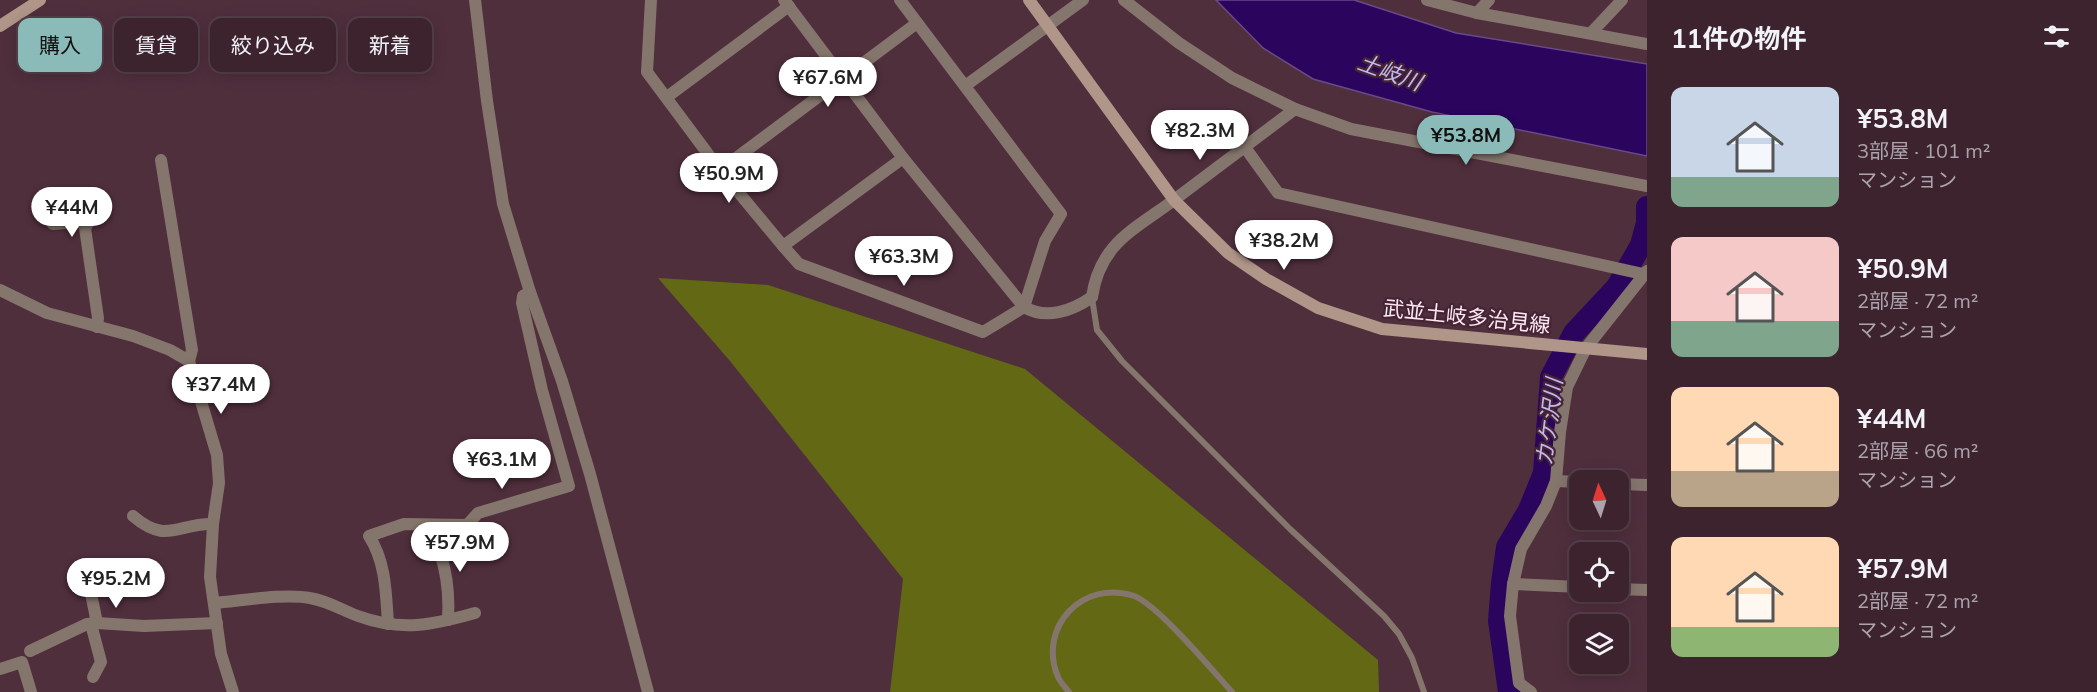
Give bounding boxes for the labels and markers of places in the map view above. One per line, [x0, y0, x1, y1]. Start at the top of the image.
pin: ¥67.6M [779, 57, 877, 108]
pin: ¥82.3M [1151, 110, 1249, 161]
pin: ¥53.8M [1417, 115, 1515, 166]
pin: ¥50.9M [680, 153, 778, 204]
pin: ¥44M [36, 187, 108, 238]
pin: ¥38.2M [1235, 220, 1333, 271]
pin: ¥63.3M [855, 236, 953, 287]
pin: ¥37.4M [172, 364, 270, 415]
pin: ¥63.1M [453, 439, 551, 490]
pin: ¥57.9M [411, 522, 509, 573]
pin: ¥95.2M [67, 558, 165, 609]

